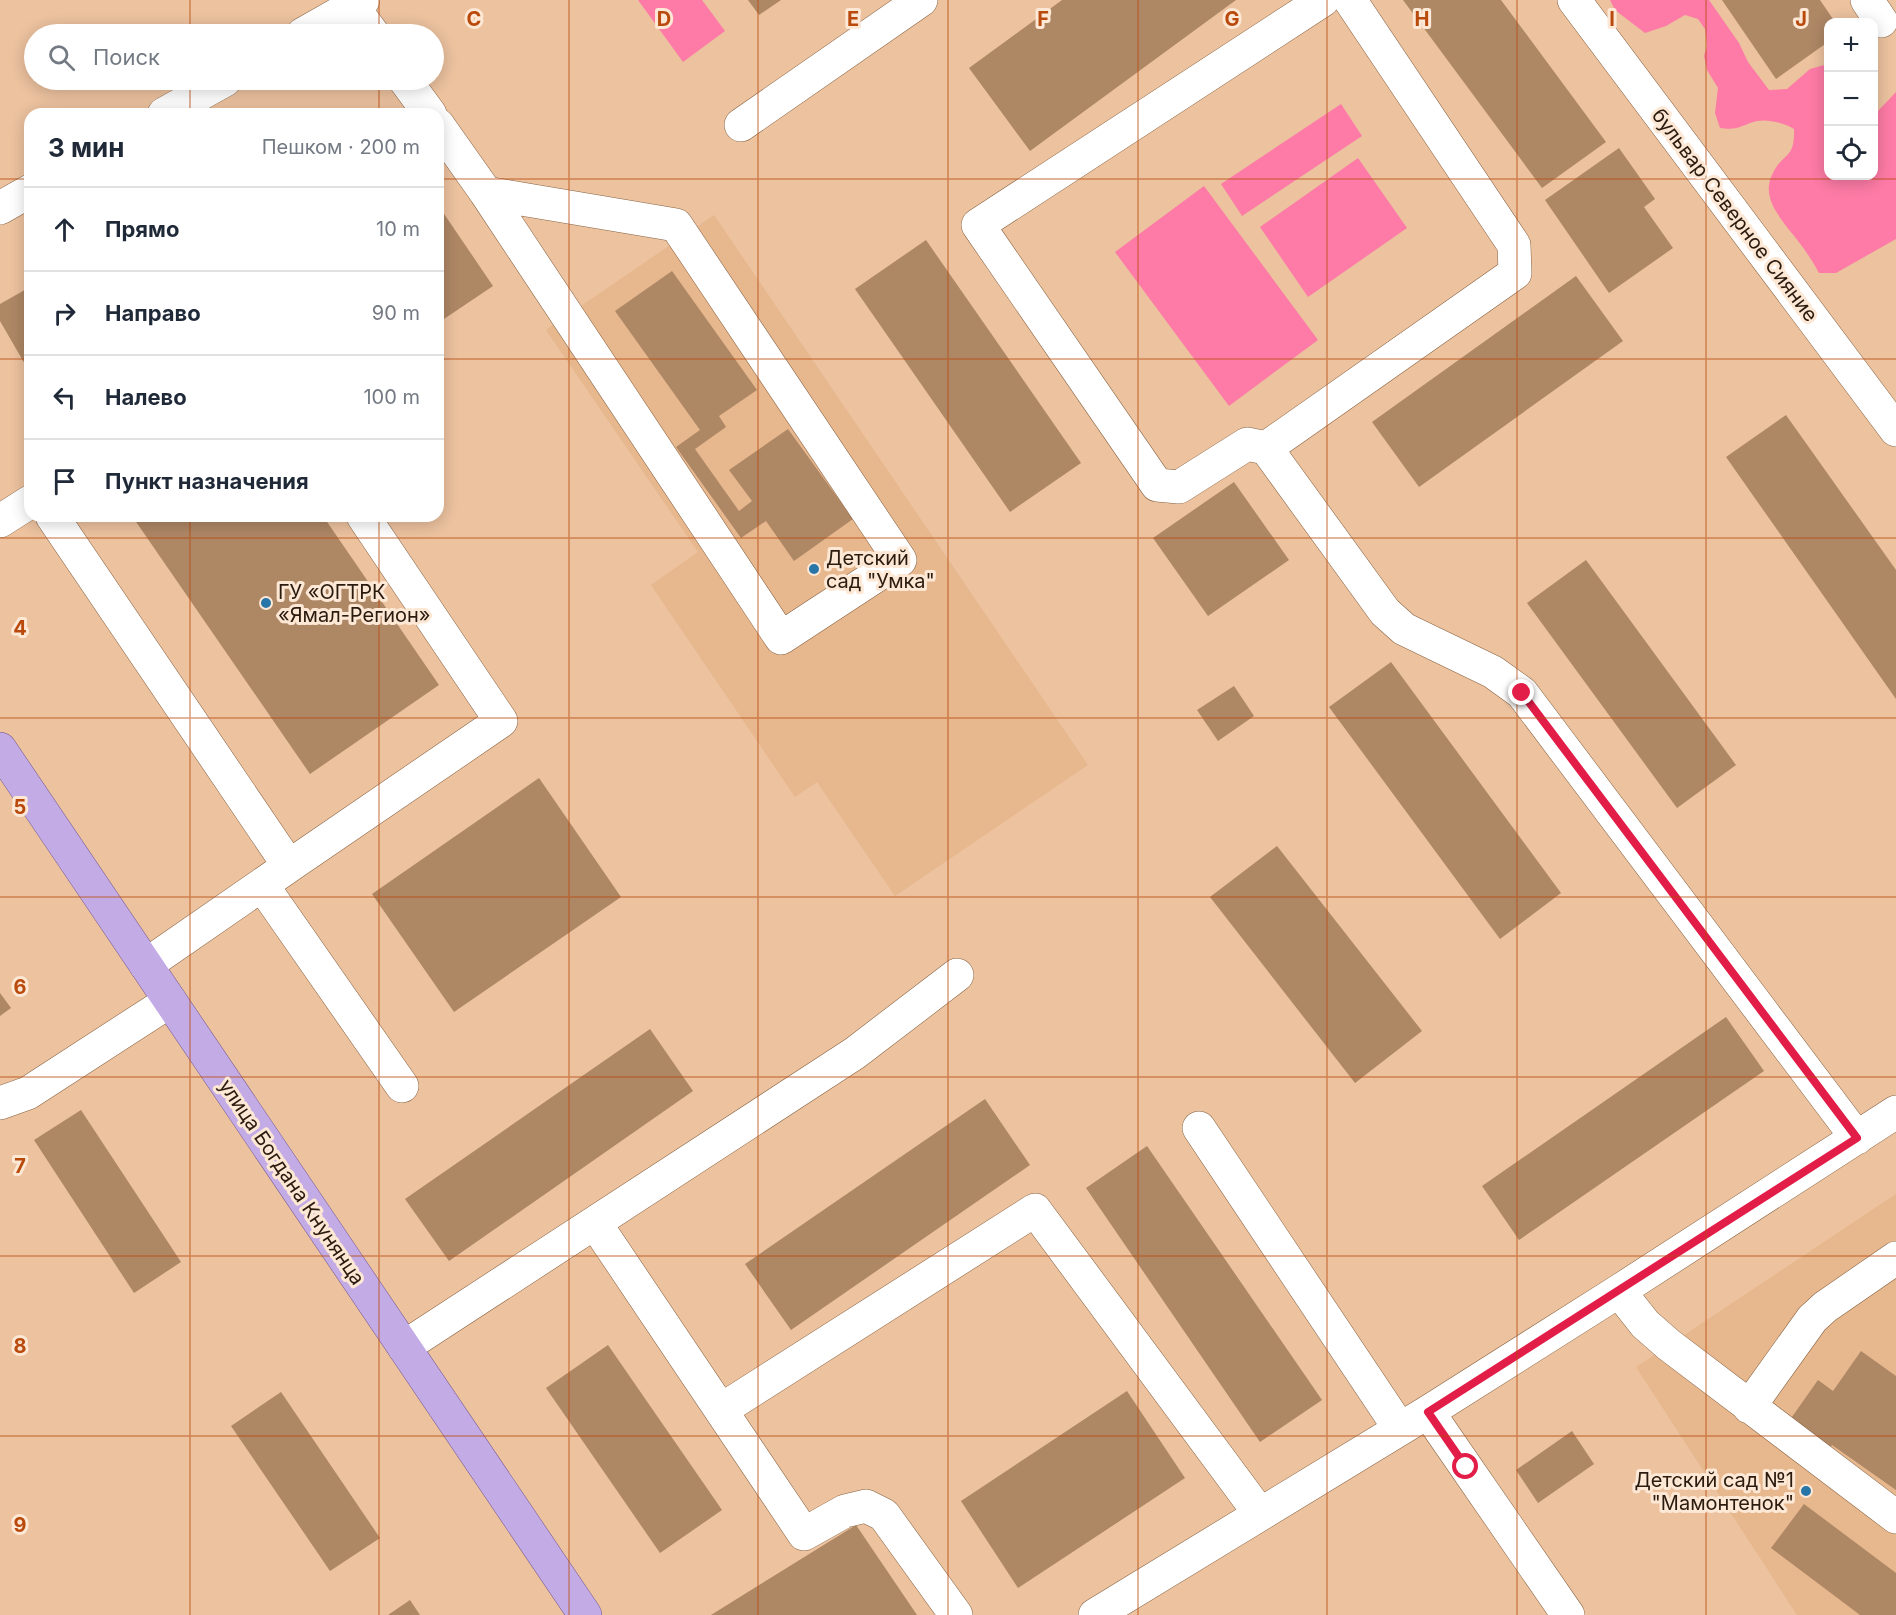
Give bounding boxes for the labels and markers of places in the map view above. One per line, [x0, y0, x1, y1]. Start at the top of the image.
place label: Детский сад "Умка" [826, 546, 935, 593]
marker: Детский сад "Умка" [807, 562, 821, 576]
place label: ГУ «ОГТРК «Ямал-Регион» [278, 580, 431, 627]
marker: ГУ «ОГТРК «Ямал-Регион» [259, 596, 273, 610]
place label: Детский сад №1 "Мамонтенок" [1634, 1468, 1794, 1515]
marker: Детский сад №1 "Мамонтенок" [1799, 1484, 1813, 1498]

